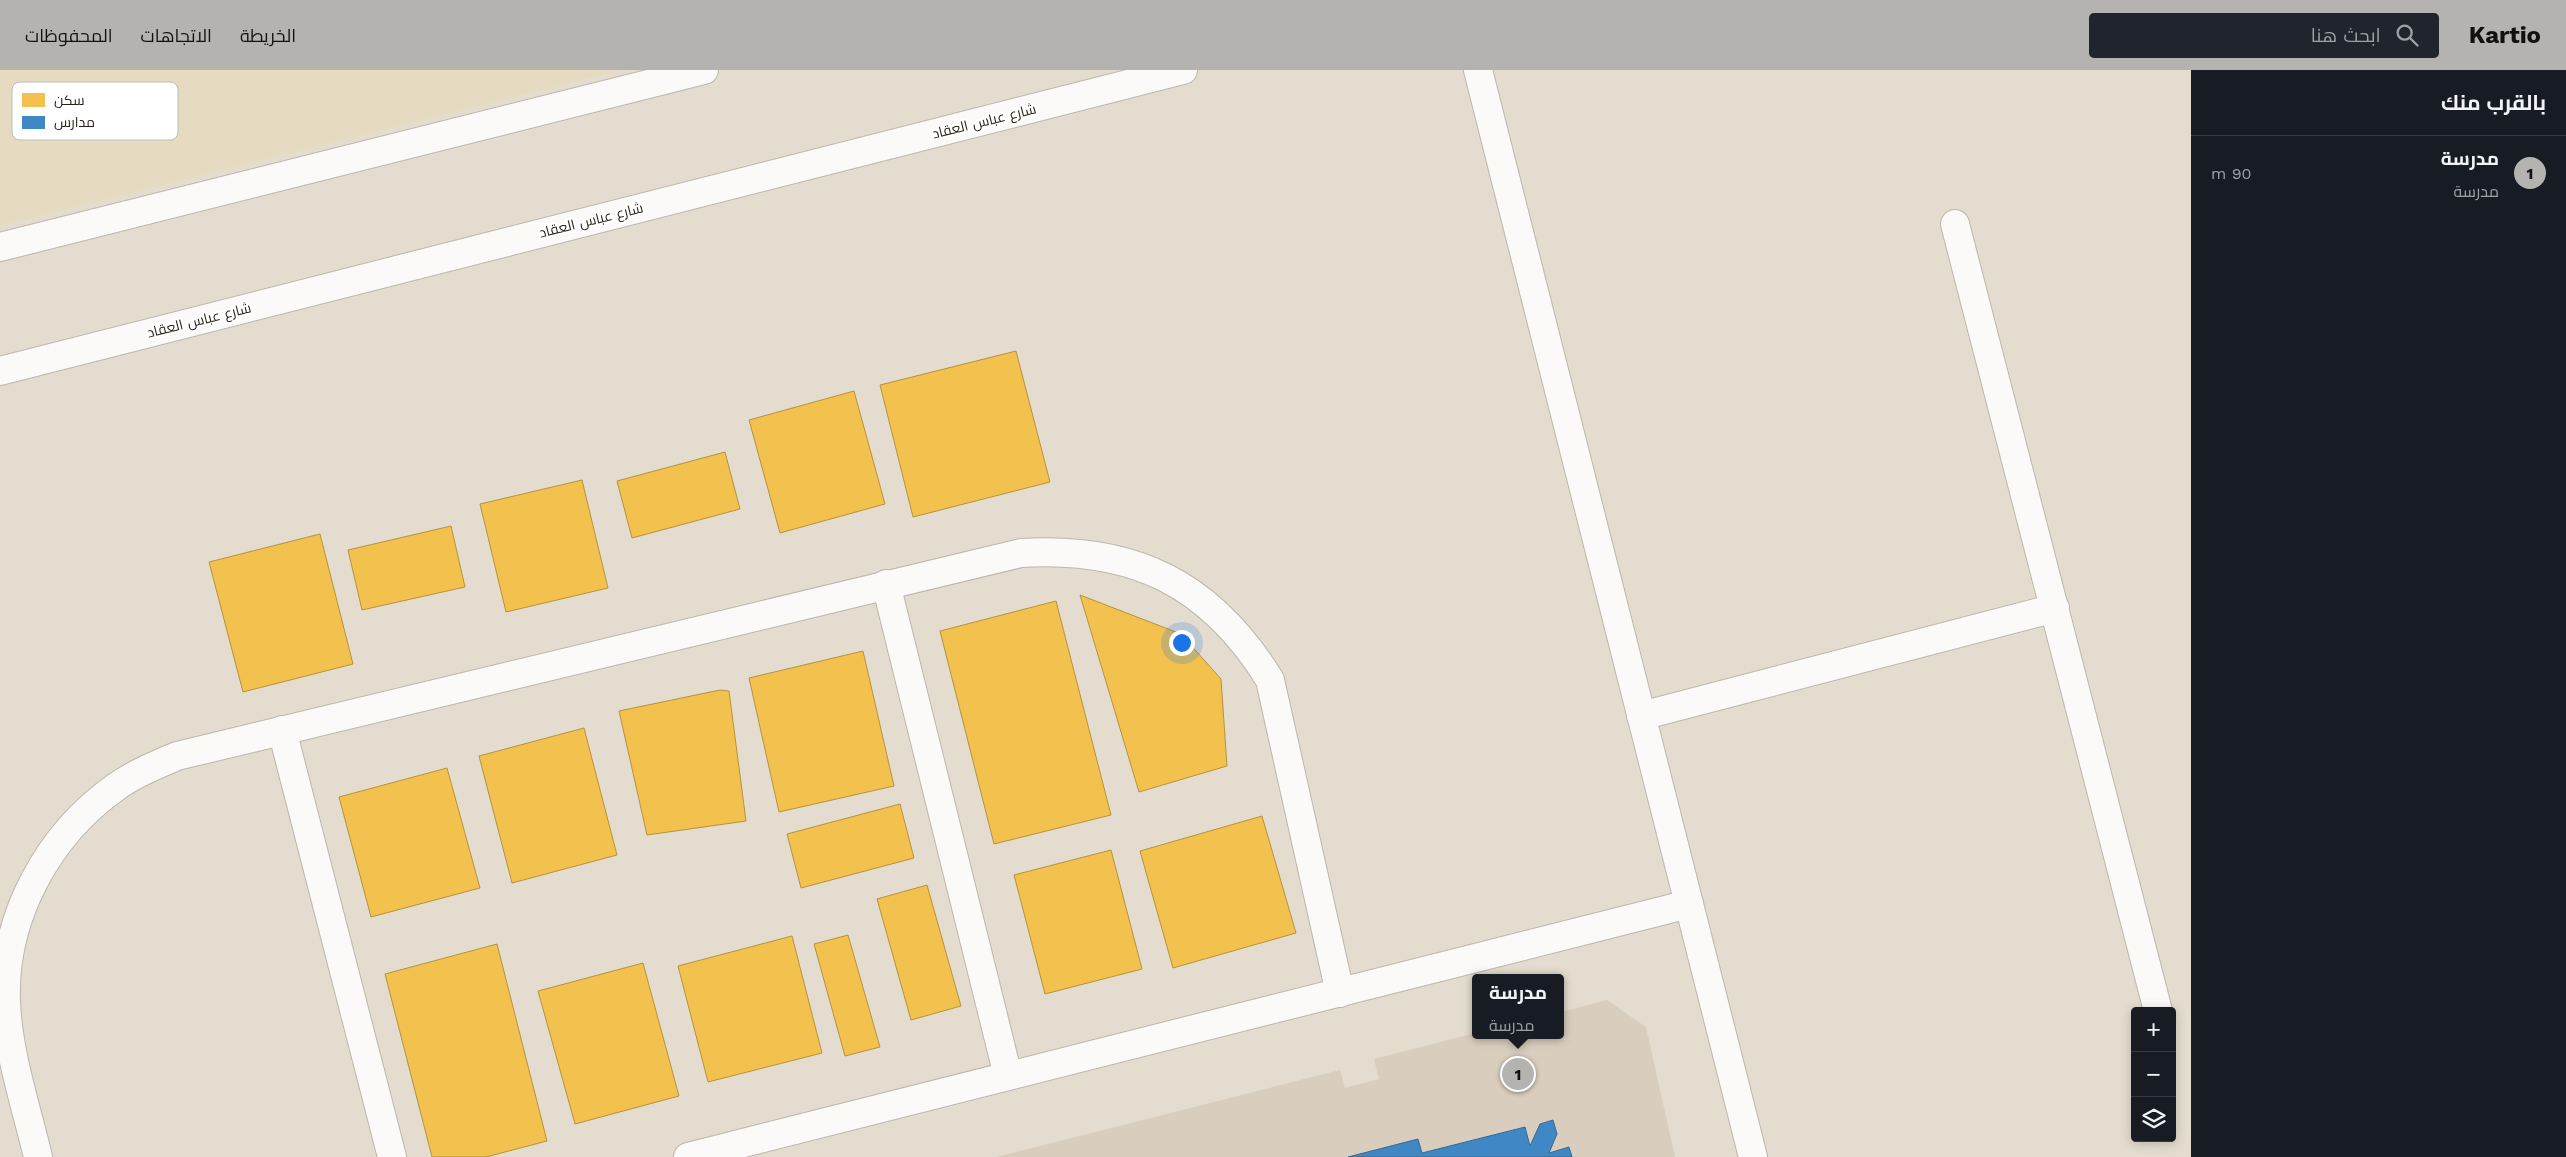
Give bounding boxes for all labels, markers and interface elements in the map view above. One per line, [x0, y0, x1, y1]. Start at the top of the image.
search box [2089, 13, 2439, 58]
icon: search [2393, 21, 2421, 49]
text: Kartio [2469, 21, 2541, 49]
text: ابحث هنا [2311, 24, 2381, 47]
text: المحفوظات [25, 25, 113, 46]
text: الاتجاهات [141, 25, 212, 46]
text: الخريطة [240, 25, 296, 46]
legend [12, 82, 178, 140]
text: بالقرب منك [2441, 90, 2546, 115]
text: سكن [54, 92, 85, 108]
street label: شارع عباس العقاد [930, 100, 1038, 143]
text: مدارس [54, 114, 95, 130]
text: مدرسة [2441, 147, 2499, 170]
text: 90 m [2211, 164, 2252, 183]
text: 1 [2527, 164, 2533, 183]
text: مدرسة [2453, 182, 2499, 201]
street label: شارع عباس العقاد [537, 199, 645, 242]
street label: شارع عباس العقاد [145, 299, 253, 342]
your location [1169, 630, 1195, 656]
popup [1472, 974, 1564, 1039]
text: مدرسة [1489, 981, 1547, 1004]
map controls [2131, 1007, 2176, 1142]
button: + [2131, 1007, 2176, 1052]
text: مدرسة [1489, 1016, 1534, 1035]
button: − [2131, 1052, 2176, 1097]
pin: 1 [1502, 1055, 1534, 1093]
button: layers [2131, 1097, 2176, 1142]

